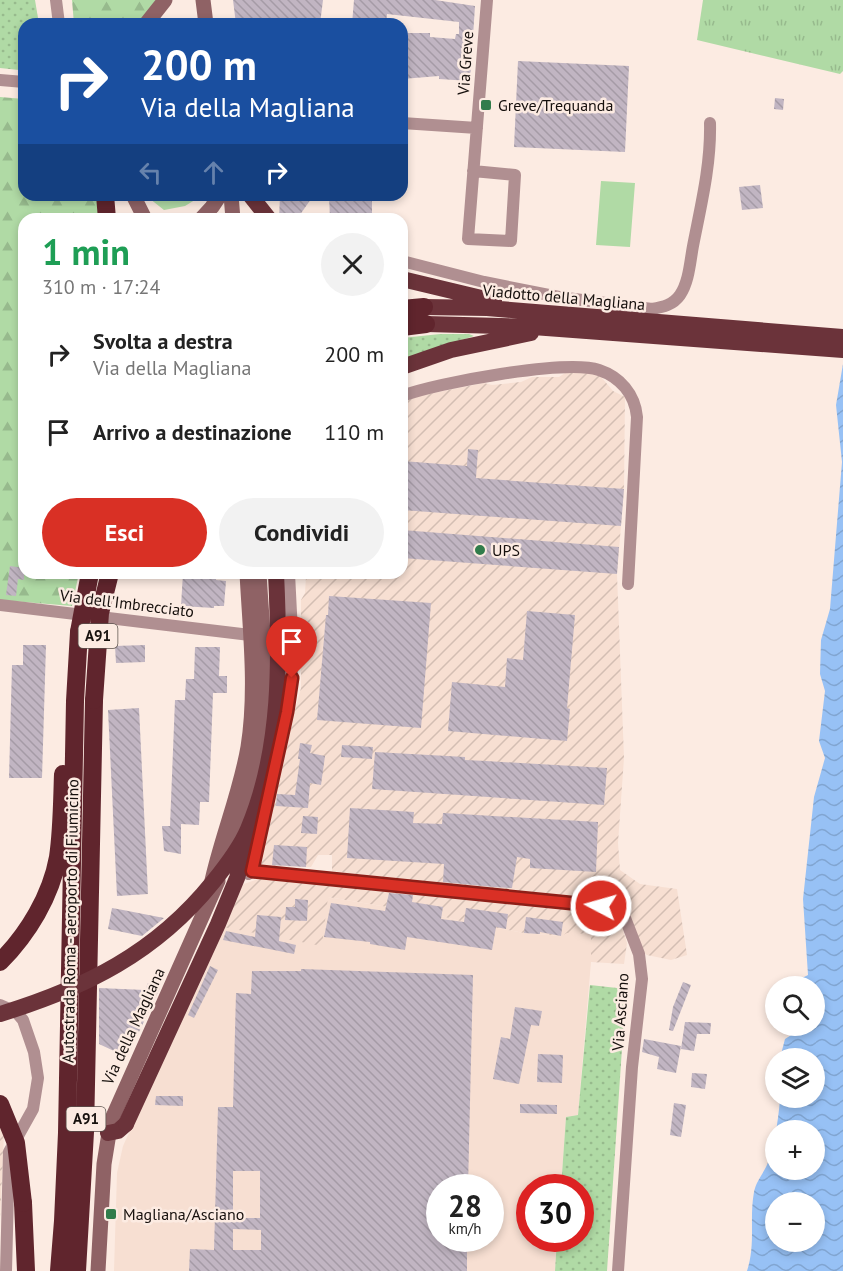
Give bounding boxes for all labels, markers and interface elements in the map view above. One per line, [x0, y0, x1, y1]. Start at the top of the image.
street label: Via Greve [453, 30, 477, 97]
text: 200 m [141, 37, 257, 92]
icon: right [42, 42, 120, 120]
text: Via della Magliana [141, 90, 355, 124]
place label: Greve/Trequanda [498, 95, 613, 115]
marker: Greve/Trequanda [479, 98, 493, 112]
icon: left [134, 156, 167, 189]
icon: ahead [197, 156, 230, 189]
icon: right [260, 156, 293, 189]
text: 1 min [42, 228, 130, 275]
button: close [321, 233, 384, 296]
text: 310 m · 17:24 [42, 274, 160, 300]
street label: Viadotto della Magliana [481, 280, 646, 314]
text: Svolta a destra [93, 327, 233, 355]
icon: right [42, 338, 75, 371]
text: 200 m [324, 340, 384, 368]
text: Via della Magliana [93, 355, 251, 381]
icon: arrive [42, 416, 75, 449]
text: Arrivo a destinazione [93, 418, 292, 446]
text: 110 m [324, 418, 384, 446]
button: Esci [42, 498, 207, 567]
button: Condividi [219, 498, 384, 567]
place label: UPS [492, 540, 520, 560]
marker: UPS [473, 543, 487, 557]
street label: Via dell'Imbrecciato [58, 585, 195, 621]
pin [266, 616, 317, 678]
road number: A91 [78, 624, 118, 648]
icon: arrive [275, 625, 308, 658]
street label: Autostrada Roma - aeroporto di Fiumicino [58, 779, 82, 1063]
position arrow [569, 874, 633, 938]
street label: Via della Magliana [97, 964, 169, 1089]
street label: Via Asciano [607, 972, 633, 1053]
map controls [765, 976, 825, 1252]
button: search [765, 976, 825, 1036]
button: layers [765, 1048, 825, 1108]
road number: A91 [66, 1107, 106, 1131]
button: + [765, 1120, 825, 1180]
speed limit sign: 30 [516, 1174, 594, 1252]
text: 28 [448, 1186, 482, 1225]
button: − [765, 1192, 825, 1252]
place label: Magliana/Asciano [123, 1204, 244, 1224]
marker: Magliana/Asciano [104, 1207, 118, 1221]
text: km/h [449, 1219, 481, 1238]

